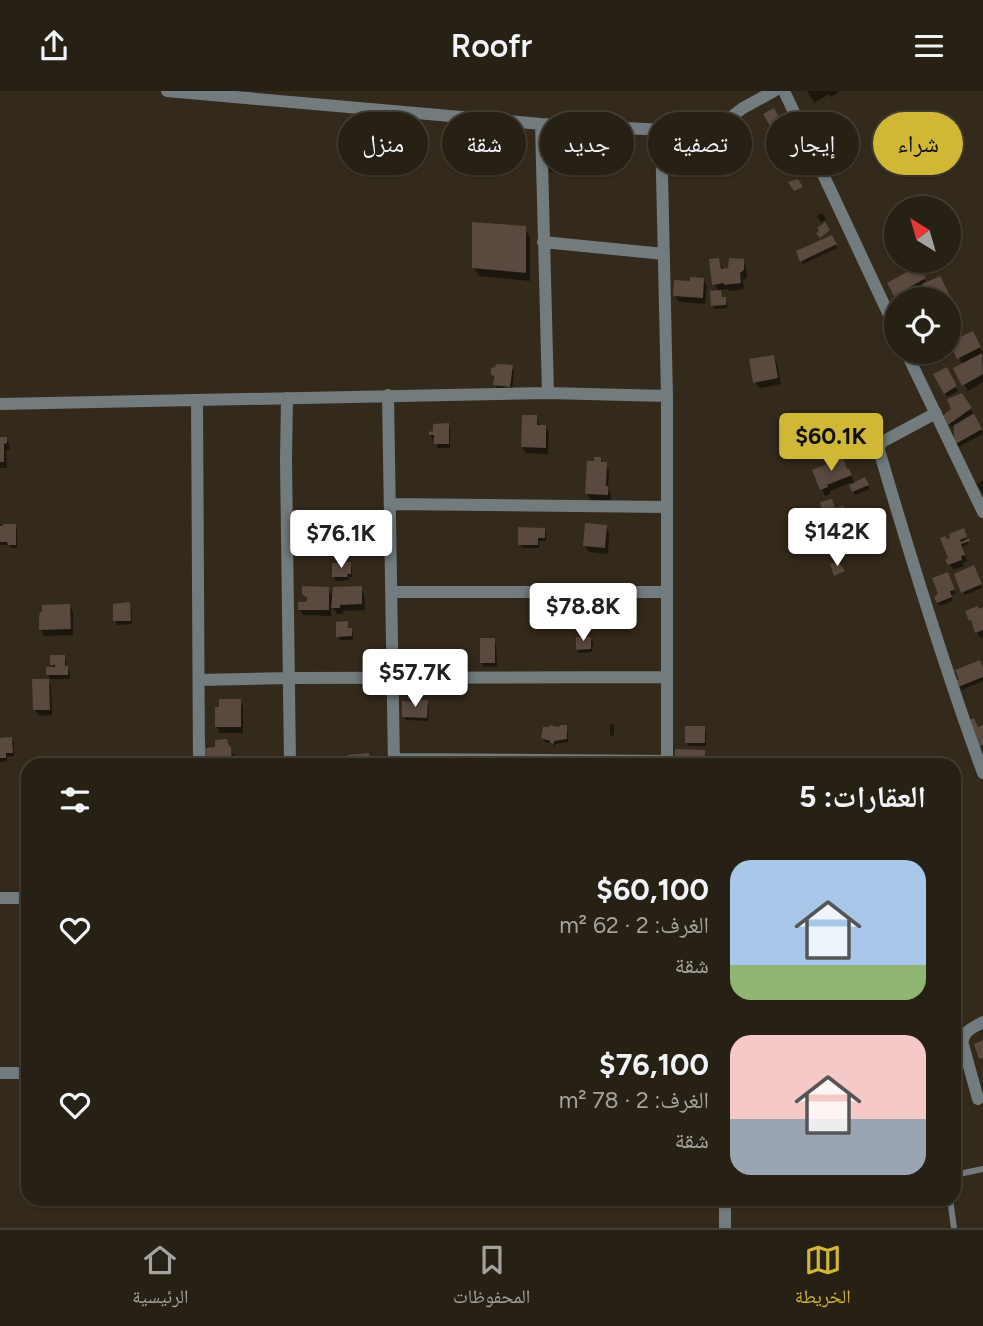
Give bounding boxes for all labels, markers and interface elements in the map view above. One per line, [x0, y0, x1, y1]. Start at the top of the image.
icon: share [35, 27, 73, 65]
text: Roofr [451, 27, 532, 65]
icon: menu [910, 27, 948, 65]
chip: منزل [338, 112, 428, 175]
chip: شقة [442, 112, 526, 175]
chip: جديد [540, 112, 634, 175]
chip: تصفية [648, 112, 752, 175]
chip: إيجار [766, 112, 859, 175]
chip: شراء [873, 112, 963, 175]
north arrow [884, 196, 961, 273]
map controls [884, 196, 961, 364]
button: locate [884, 287, 961, 364]
pin: $60.1K [774, 413, 888, 473]
text: $60.1K [795, 422, 867, 450]
pin: $142K [788, 509, 886, 568]
pin: $76.1K [284, 511, 398, 570]
text: $142K [804, 517, 870, 545]
text: $76.1K [306, 519, 376, 547]
pin: $78.8K [526, 583, 640, 643]
text: $78.8K [546, 592, 620, 620]
pin: $57.7K [358, 649, 472, 709]
text: $57.7K [379, 658, 451, 686]
text: العقارات: 5 [799, 778, 926, 815]
icon: filters [56, 781, 94, 819]
text: $60,100 [596, 871, 709, 908]
icon: home [786, 888, 870, 972]
icon: heart [56, 911, 94, 949]
text: الغرف: 2 · 62 m² [559, 911, 709, 939]
text: شقة [675, 951, 709, 979]
text: $76,100 [599, 1046, 709, 1083]
icon: home [786, 1063, 870, 1147]
icon: heart [56, 1086, 94, 1124]
text: الغرف: 2 · 78 m² [559, 1086, 709, 1114]
text: شقة [675, 1126, 709, 1154]
tab: الرئيسية [132, 1241, 189, 1315]
tab: المحفوظات [453, 1241, 530, 1315]
tab: الخريطة [795, 1241, 851, 1315]

